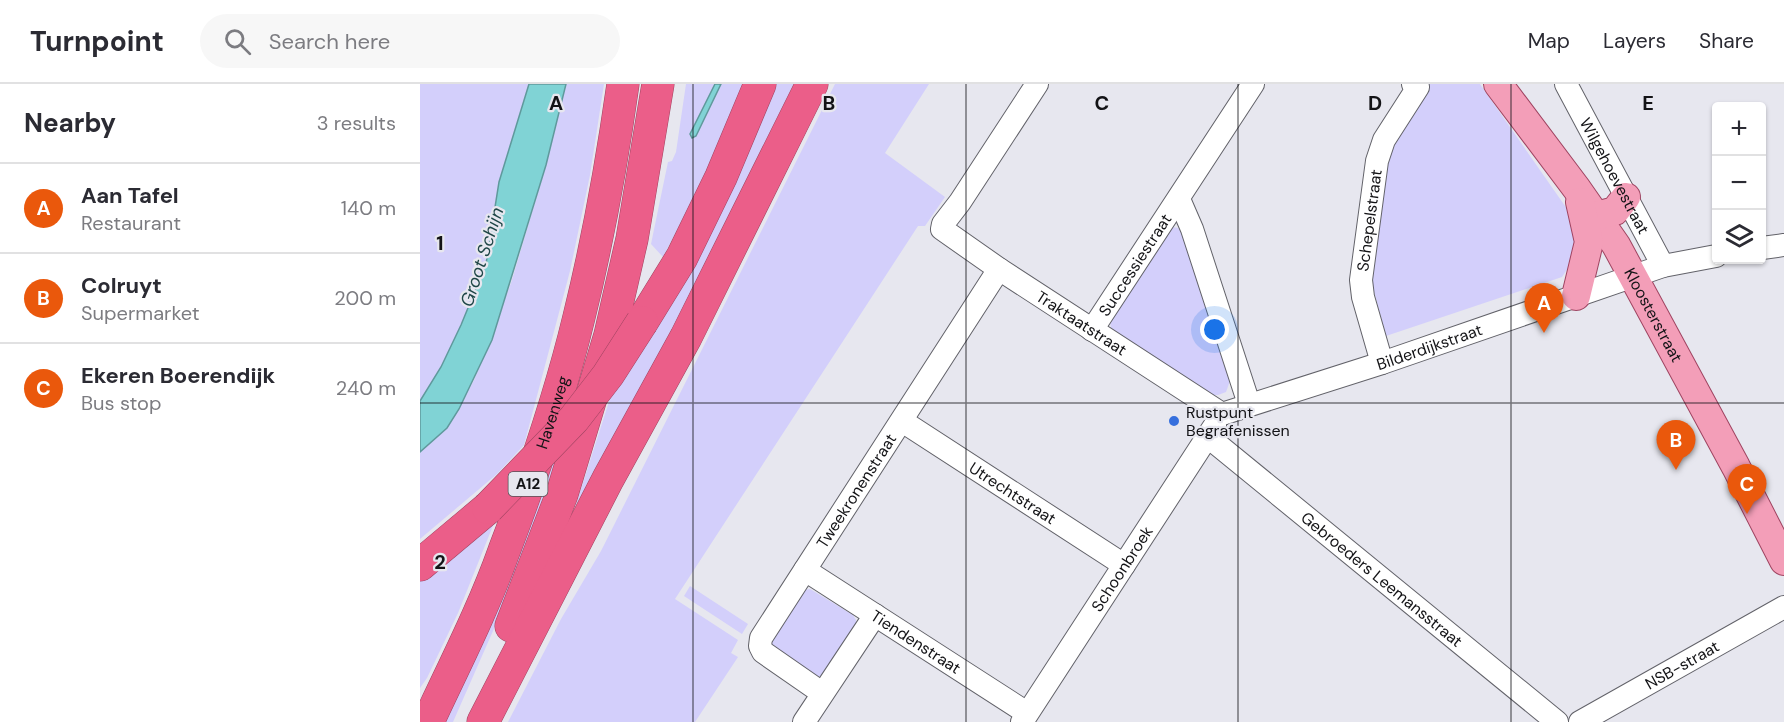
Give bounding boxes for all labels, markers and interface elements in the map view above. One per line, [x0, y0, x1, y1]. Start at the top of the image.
search box [200, 14, 620, 68]
text: Turnpoint [30, 23, 164, 60]
icon: search [221, 25, 254, 58]
text: Search here [269, 27, 390, 56]
text: Map [1528, 27, 1570, 55]
text: Layers [1603, 27, 1666, 55]
text: Share [1699, 27, 1754, 55]
text: A [549, 90, 563, 116]
text: B [823, 90, 835, 116]
text: C [1095, 90, 1109, 116]
text: D [1368, 90, 1382, 116]
text: E [1642, 90, 1654, 116]
map controls [1712, 102, 1766, 264]
button: + [1712, 102, 1766, 156]
text: Nearby [24, 106, 116, 140]
text: 3 results [317, 110, 396, 136]
street label: Wilgehoevestraat [1575, 114, 1654, 238]
button: − [1712, 156, 1766, 210]
street label: Schepelstraat [1352, 168, 1387, 273]
text: Aan Tafel [81, 181, 179, 210]
text: A [36, 195, 51, 221]
text: 140 m [341, 195, 396, 221]
water label: Groot Schijn [455, 204, 509, 310]
text: Restaurant [81, 210, 181, 236]
street label: Successiestraat [1094, 210, 1176, 320]
button: layers [1712, 210, 1766, 264]
text: 1 [436, 230, 444, 256]
street label: Kloosterstraat [1619, 264, 1687, 366]
text: Colruyt [81, 271, 162, 300]
pin: A [1524, 284, 1564, 333]
text: B [37, 285, 50, 311]
text: 200 m [334, 285, 396, 311]
street label: Traktaatstraat [1032, 286, 1131, 360]
text: Supermarket [81, 300, 200, 326]
your location [1200, 315, 1229, 344]
street label: Bilderdijkstraat [1374, 319, 1485, 375]
text: Ekeren Boerendijk [81, 361, 275, 390]
street label: Havenweg [531, 373, 574, 452]
text: C [36, 375, 51, 401]
text: 240 m [336, 375, 396, 401]
text: Bus stop [81, 390, 161, 416]
place label: Rustpunt Begrafenissen [1186, 402, 1290, 441]
marker: Rustpunt Begrafenissen [1167, 414, 1181, 428]
pin: B [1656, 420, 1696, 470]
street label: Tweekronenstraat [812, 430, 901, 552]
street label: Utrechtstraat [965, 457, 1060, 529]
pin: C [1728, 464, 1766, 514]
road number: A12 [508, 472, 548, 496]
street label: Gebroeders Leemansstraat [1297, 507, 1467, 652]
street label: Schoonbroek [1087, 522, 1158, 616]
text: 2 [434, 549, 446, 575]
street label: Tiendenstraat [867, 605, 965, 679]
street label: NSB-straat [1641, 636, 1723, 694]

